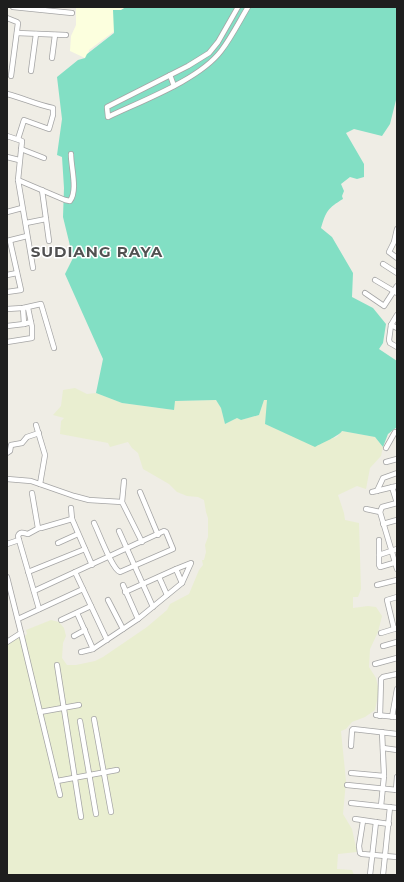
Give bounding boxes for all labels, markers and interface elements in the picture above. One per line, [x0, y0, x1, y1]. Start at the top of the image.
district label: SUDIANG RAYA [31, 242, 163, 261]

